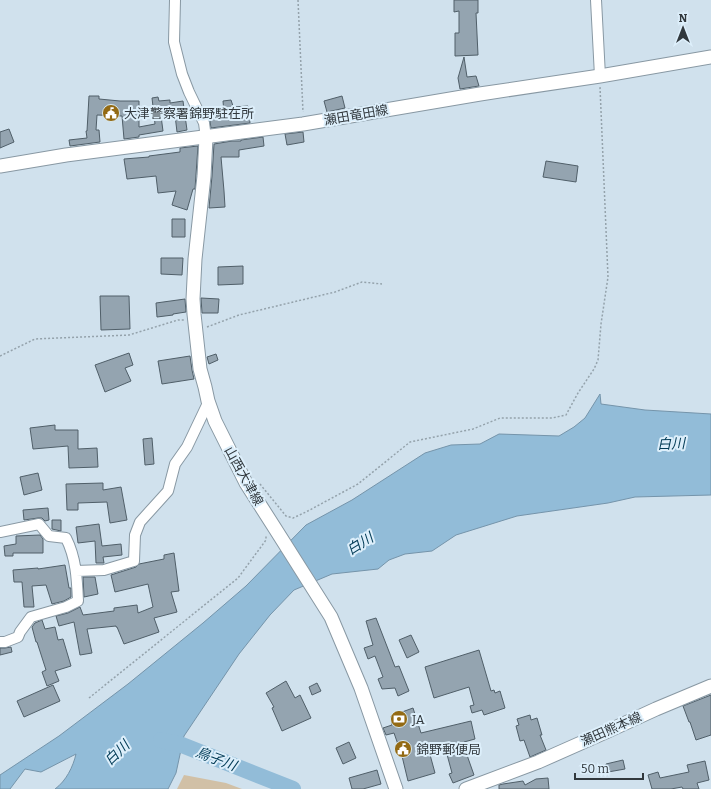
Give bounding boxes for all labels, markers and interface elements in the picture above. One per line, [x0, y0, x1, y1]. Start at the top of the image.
north arrow [663, 8, 703, 48]
text: N [679, 12, 688, 25]
street label: 瀬田竜田線 [323, 102, 389, 128]
public building icon: 大津警察署錦野駐在所 [101, 103, 121, 123]
place label: 大津警察署錦野駐在所 [124, 106, 254, 121]
water label: 白川 [657, 435, 687, 453]
street label: 山西大津線 [222, 444, 266, 508]
water label: 白川 [344, 528, 378, 559]
bank icon: JA [389, 709, 409, 729]
street label: 瀬田熊本線 [578, 709, 644, 749]
place label: JA [411, 712, 426, 727]
water label: 白川 [101, 736, 134, 769]
public building icon: 錦野郵便局 [393, 739, 413, 759]
place label: 錦野郵便局 [416, 742, 481, 757]
water label: 鳥子川 [193, 744, 241, 775]
scale bar [575, 755, 643, 781]
text: 50 m [581, 762, 610, 776]

